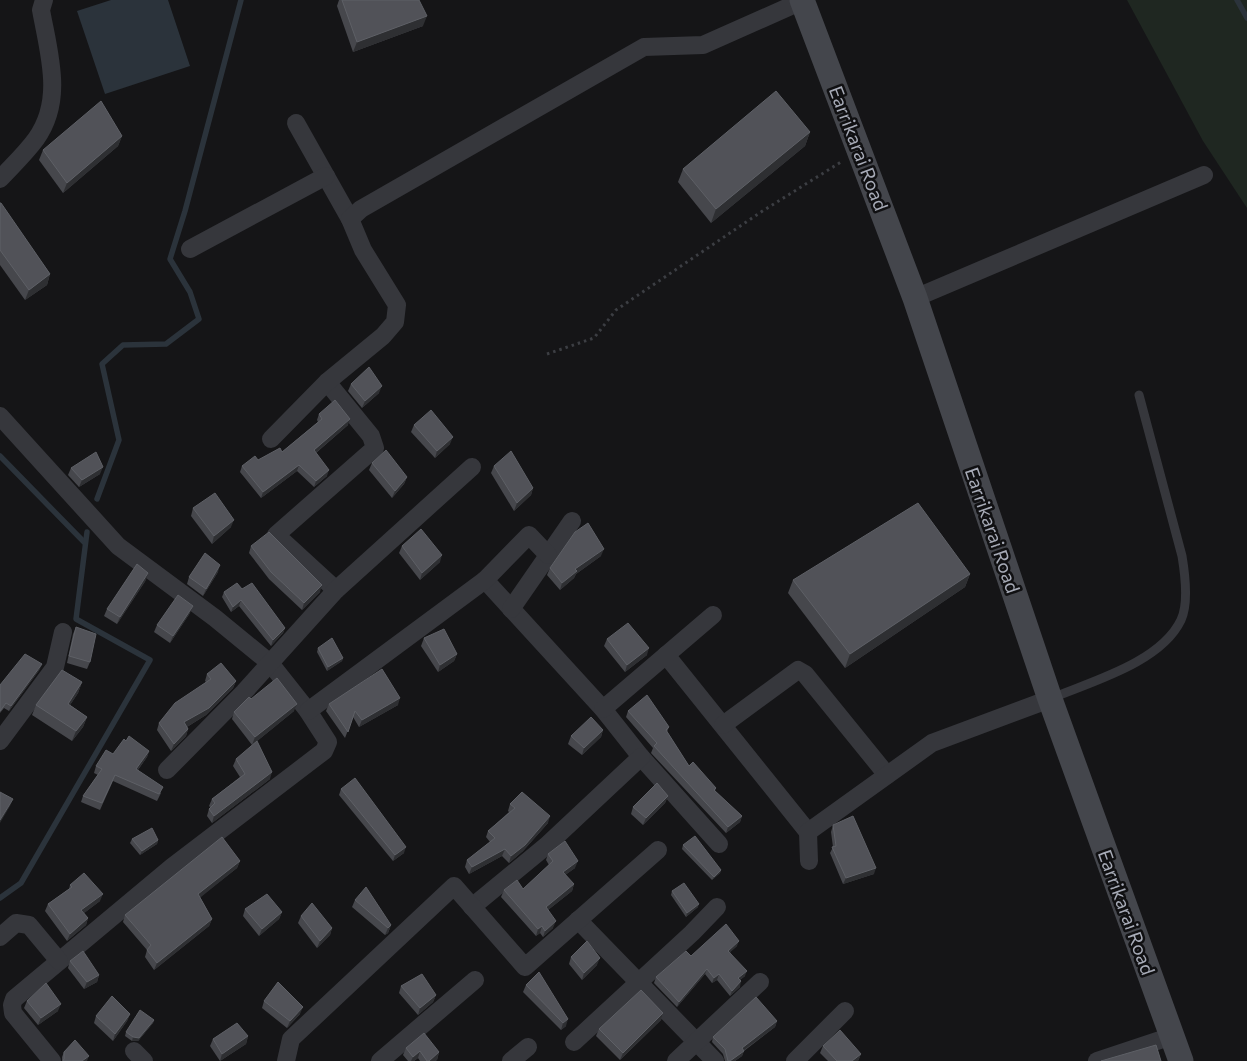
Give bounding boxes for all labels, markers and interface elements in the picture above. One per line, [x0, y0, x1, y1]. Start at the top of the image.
street label: Earrikarai Road [825, 82, 893, 214]
street label: Earrikarai Road [961, 464, 1025, 596]
street label: Earrikarai Road [1094, 846, 1160, 978]

